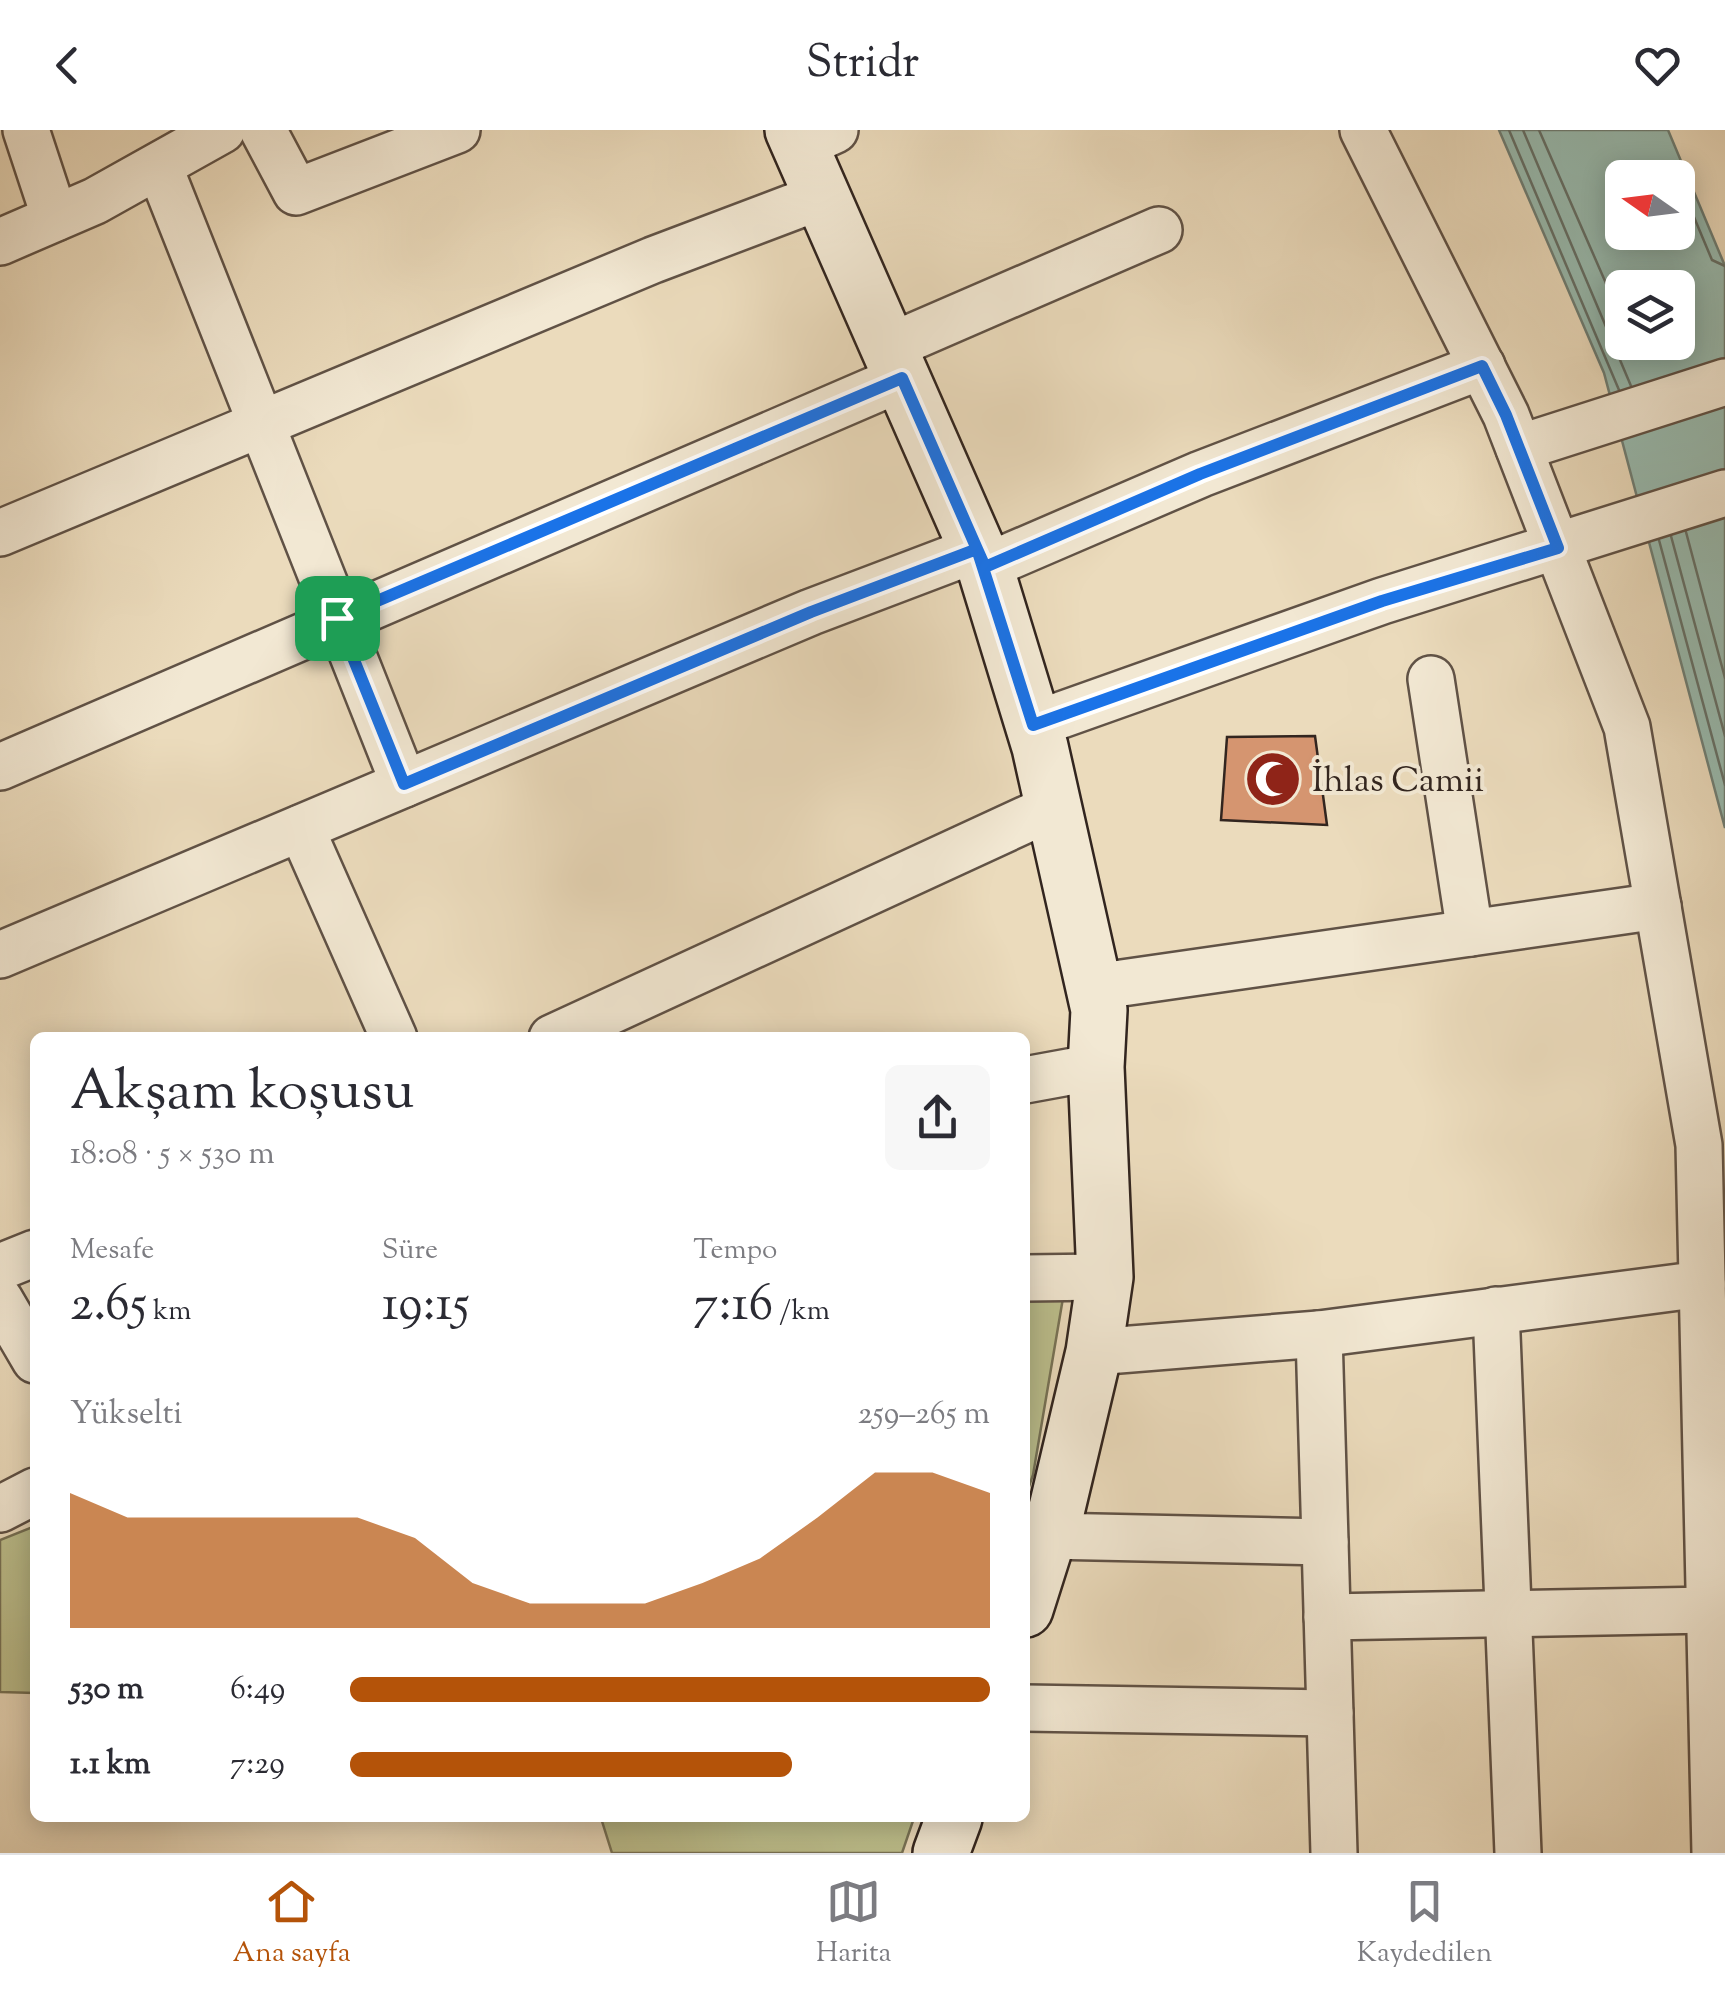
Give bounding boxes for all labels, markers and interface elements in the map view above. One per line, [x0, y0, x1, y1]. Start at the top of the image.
text: Stridr [806, 33, 919, 98]
icon: back [40, 38, 95, 93]
icon: heart [1630, 38, 1685, 93]
north arrow [1605, 160, 1695, 250]
map controls [1605, 160, 1695, 360]
button: layers [1605, 270, 1695, 360]
pin [295, 576, 380, 661]
icon: arrive [310, 591, 365, 646]
mosque icon: İhlas Camii [1243, 749, 1303, 809]
place label: İhlas Camii [1312, 757, 1484, 808]
text: Akşam koşusu [70, 1055, 414, 1134]
button: share [885, 1065, 990, 1170]
text: 18:08 · 5 × 530 m [70, 1132, 275, 1178]
text: Mesafe [70, 1231, 154, 1271]
text: Süre [382, 1231, 438, 1271]
text: Tempo [693, 1231, 777, 1271]
text: 2.65 [70, 1271, 147, 1343]
text: 19:15 [382, 1271, 470, 1343]
text: 7:16 [693, 1271, 773, 1343]
text: km [147, 1292, 191, 1332]
text: /km [773, 1292, 830, 1332]
text: Yükselti [70, 1392, 182, 1438]
text: 259–265 m [858, 1392, 990, 1438]
text: 530 m [70, 1667, 144, 1713]
text: 6:49 [230, 1667, 285, 1713]
text: 1.1 km [70, 1742, 151, 1788]
text: 7:29 [230, 1742, 285, 1788]
tab: Ana sayfa [233, 1874, 351, 1974]
tab: Harita [816, 1874, 891, 1974]
tab: Kaydedilen [1357, 1874, 1492, 1974]

